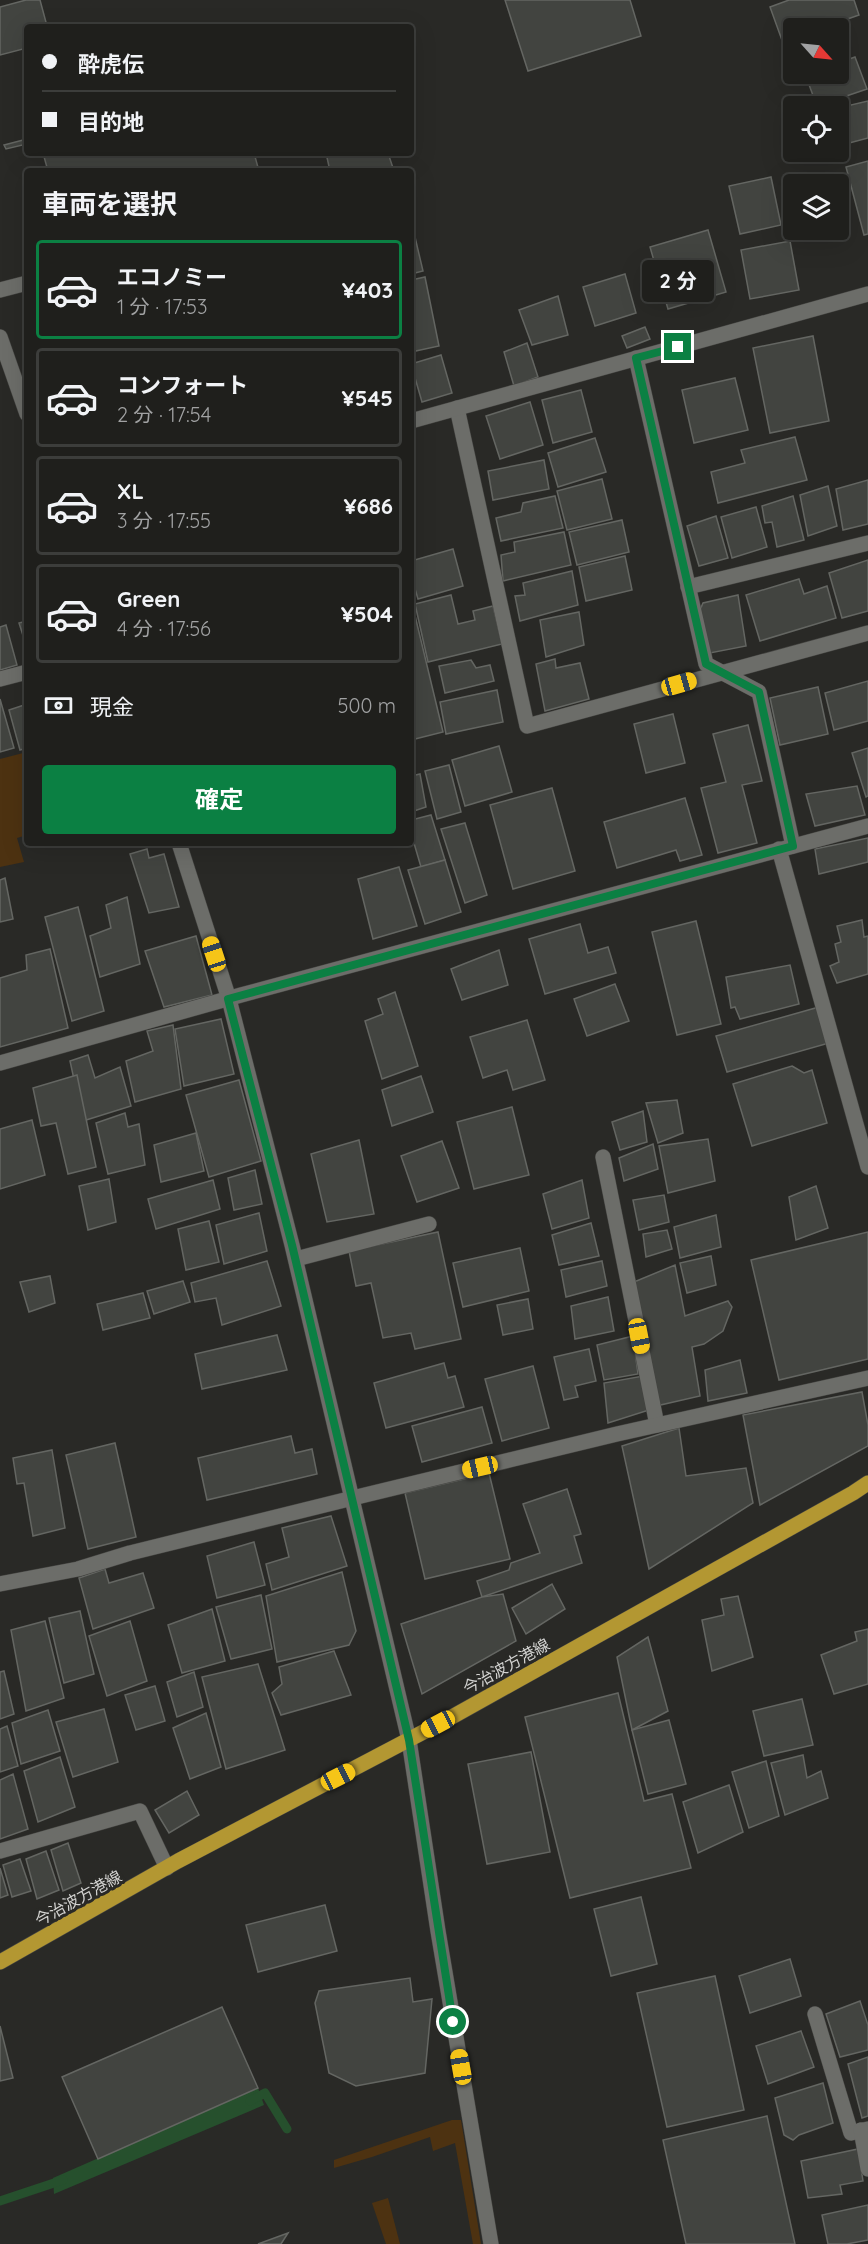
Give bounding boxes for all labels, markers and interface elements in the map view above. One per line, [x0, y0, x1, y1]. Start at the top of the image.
north arrow [783, 18, 849, 84]
map controls [783, 18, 849, 240]
text: 酔虎伝 [78, 50, 144, 78]
button: locate [783, 96, 849, 162]
text: 目的地 [78, 108, 144, 136]
button: layers [783, 174, 849, 240]
text: 車両を選択 [42, 187, 177, 221]
callout: 2 分 [642, 260, 714, 302]
icon: car [45, 263, 99, 317]
text: エコノミー [117, 263, 227, 291]
text: 2 分 [660, 268, 696, 293]
text: ¥403 [342, 276, 393, 304]
text: 1 分 · 17:53 [117, 294, 207, 319]
route end [664, 333, 691, 360]
icon: car [45, 371, 99, 425]
text: コンフォート [117, 371, 248, 399]
text: ¥545 [342, 384, 393, 412]
text: 2 分 · 17:54 [117, 402, 211, 427]
text: XL [117, 477, 144, 505]
icon: car [45, 479, 99, 533]
text: ¥686 [343, 492, 393, 520]
text: 3 分 · 17:55 [117, 508, 211, 533]
text: Green [117, 585, 180, 613]
icon: car [45, 587, 99, 641]
text: ¥504 [341, 600, 393, 628]
text: 4 分 · 17:56 [117, 616, 211, 641]
car [659, 670, 699, 698]
icon: cash [42, 689, 75, 722]
text: 現金 [90, 693, 134, 721]
text: 500 m [338, 693, 396, 718]
button: 確定 [42, 765, 396, 834]
car [200, 934, 228, 974]
car [627, 1317, 651, 1355]
car [460, 1454, 500, 1480]
street label: 今治波方港線 [459, 1634, 553, 1698]
car [418, 1708, 458, 1740]
car [318, 1761, 358, 1793]
street label: 今治波方港線 [31, 1866, 125, 1930]
route start [439, 2008, 466, 2035]
car [449, 2048, 473, 2086]

